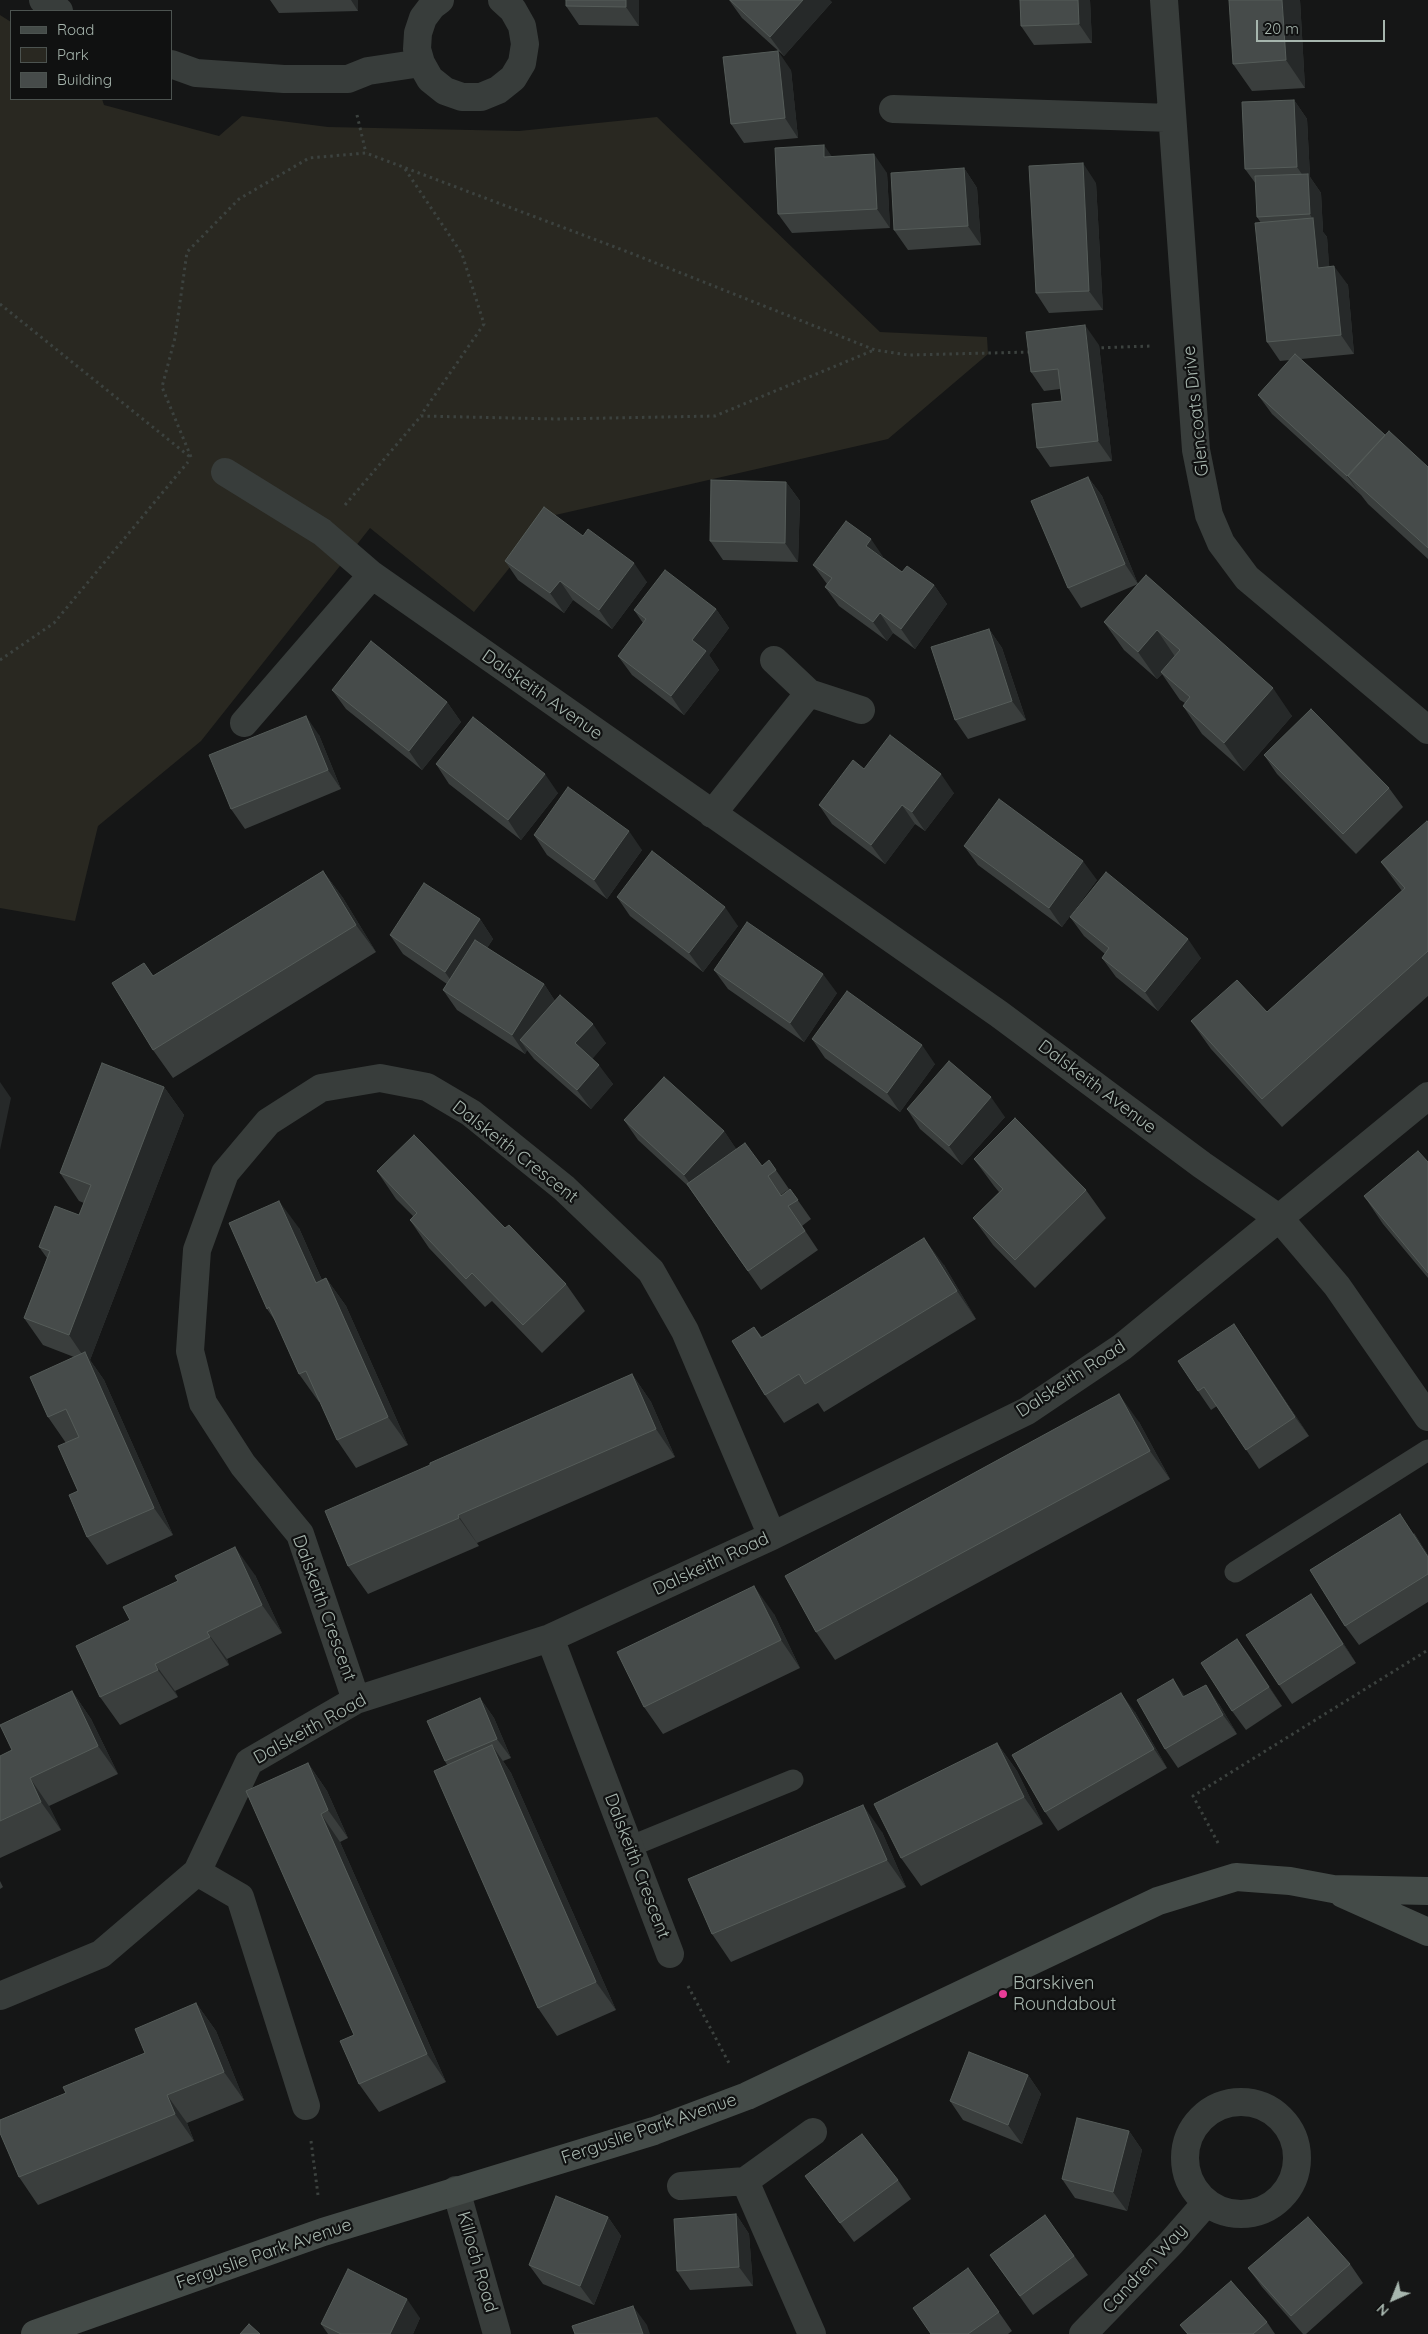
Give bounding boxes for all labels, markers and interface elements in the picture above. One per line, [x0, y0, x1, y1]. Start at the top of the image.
legend [10, 10, 172, 100]
scale bar [1258, 10, 1387, 42]
text: 20 m [1264, 19, 1299, 38]
text: Road [57, 20, 94, 39]
text: Park [57, 45, 89, 64]
text: Building [57, 70, 112, 89]
street label: Glencoats Drive [1178, 345, 1214, 477]
street label: Dalskeith Avenue [477, 645, 607, 745]
street label: Dalskeith Avenue [1034, 1035, 1160, 1139]
street label: Dalskeith Crescent [448, 1096, 582, 1208]
street label: Dalskeith Road [1012, 1336, 1130, 1422]
street label: Dalskeith Road [650, 1528, 772, 1600]
street label: Dalskeith Crescent [288, 1532, 360, 1684]
street label: Dalskeith Road [250, 1689, 370, 1769]
street label: Dalskeith Crescent [599, 1790, 675, 1942]
place label: Barskiven Roundabout [1013, 1973, 1116, 2016]
marker: Barskiven Roundabout [997, 1988, 1009, 2000]
street label: Ferguslie Park Avenue [558, 2089, 740, 2169]
street label: Killoch Road [452, 2209, 502, 2315]
street label: Ferguslie Park Avenue [173, 2214, 355, 2294]
street label: Candren Way [1098, 2220, 1192, 2318]
north arrow [1368, 2274, 1418, 2324]
text: N [1373, 2300, 1393, 2320]

